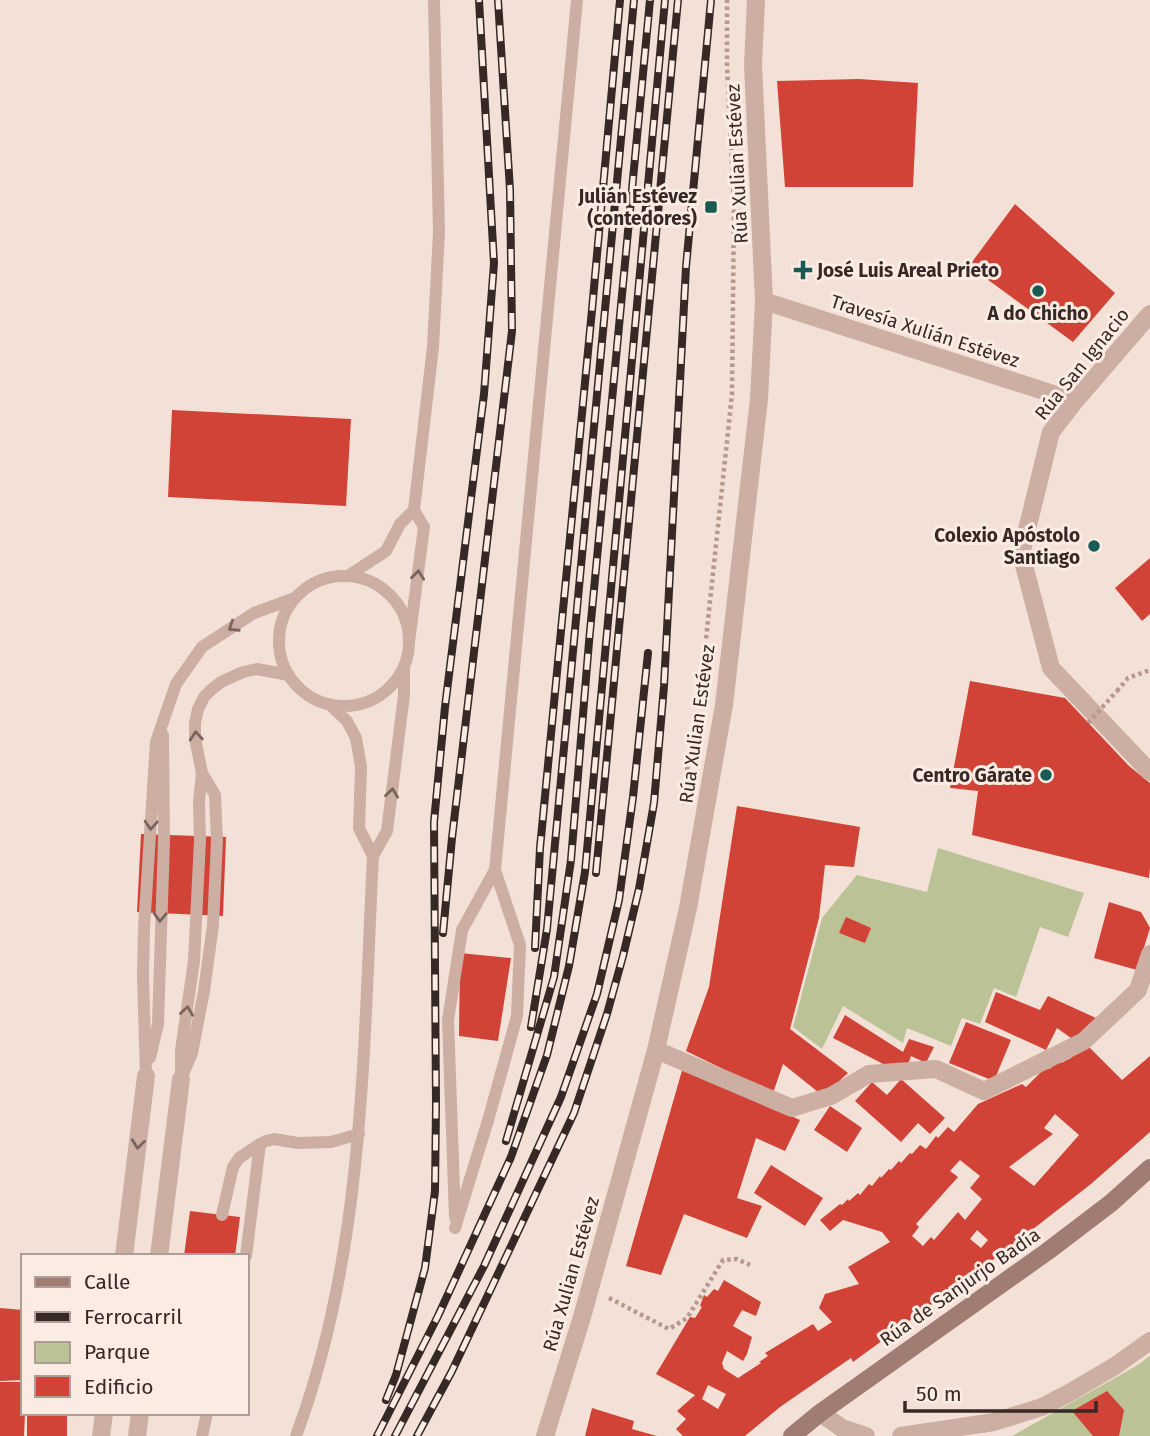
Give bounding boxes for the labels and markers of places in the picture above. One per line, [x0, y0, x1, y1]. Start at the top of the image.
place label: Julián Estévez (contedores) [577, 185, 697, 230]
marker: Julián Estévez (contedores) [703, 199, 719, 215]
place label: José Luis Areal Prieto [816, 259, 999, 282]
marker: José Luis Areal Prieto [795, 262, 811, 278]
marker: A do Chicho [1030, 283, 1046, 299]
place label: A do Chicho [987, 302, 1088, 325]
place label: Colexio Apóstolo Santiago [934, 524, 1080, 569]
marker: Colexio Apóstolo Santiago [1086, 538, 1102, 554]
place label: Centro Gárate [913, 764, 1032, 787]
marker: Centro Gárate [1038, 767, 1054, 783]

